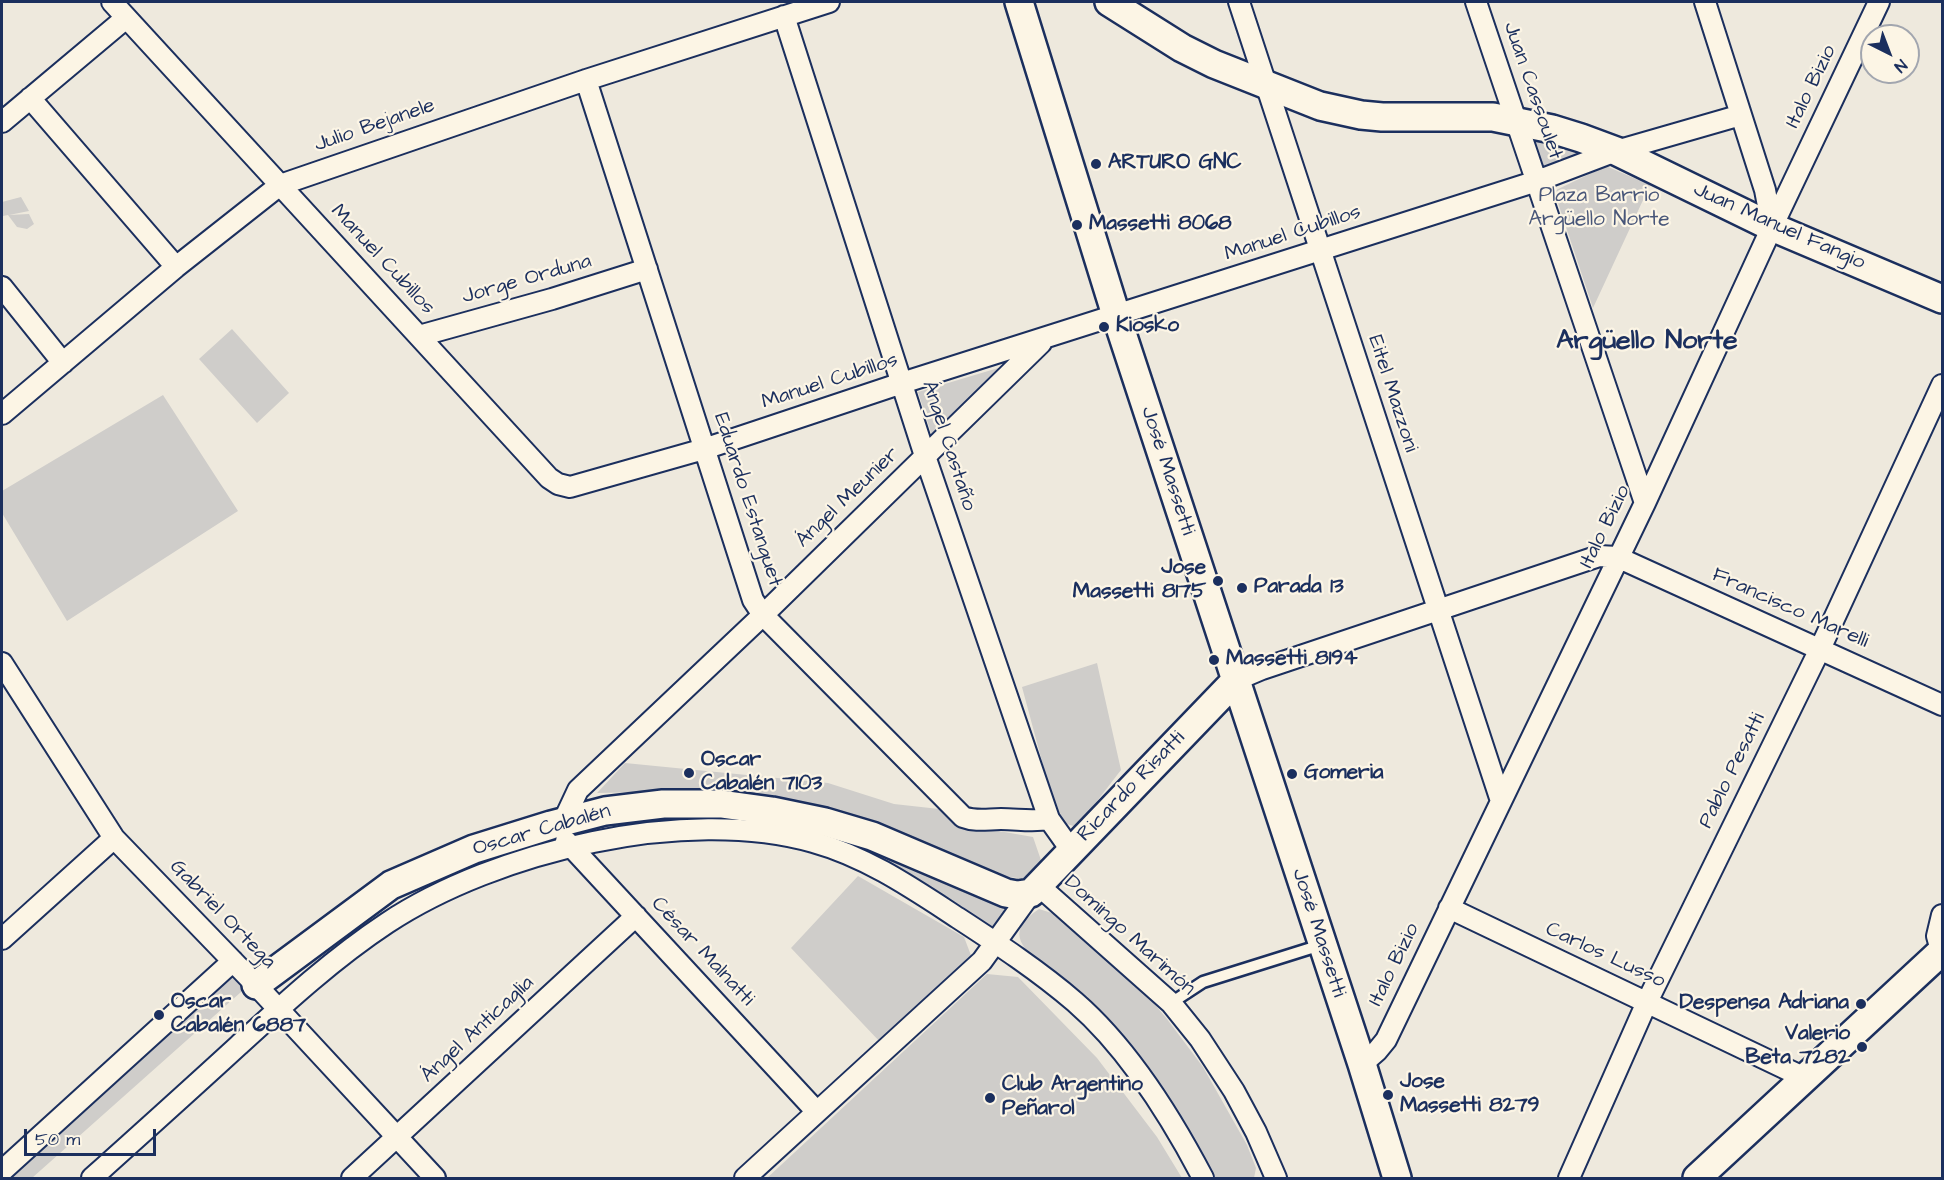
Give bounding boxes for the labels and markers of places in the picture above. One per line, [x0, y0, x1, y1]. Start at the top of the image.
place label: ARTURO GNC [1108, 151, 1241, 177]
marker: ARTURO GNC [1089, 157, 1103, 171]
place label: Massetti 8068 [1089, 212, 1232, 238]
marker: Massetti 8068 [1070, 218, 1084, 232]
place label: Kiosko [1116, 314, 1179, 340]
marker: Kiosko [1097, 320, 1111, 334]
place label: Jose Massetti 8175 [1073, 556, 1206, 606]
marker: Jose Massetti 8175 [1211, 574, 1225, 588]
place label: Parada 13 [1254, 575, 1344, 601]
marker: Parada 13 [1235, 581, 1249, 595]
place label: Massetti 8194 [1226, 647, 1358, 673]
marker: Massetti 8194 [1207, 653, 1221, 667]
place label: Oscar Cabalén 7103 [701, 748, 822, 798]
place label: Gomeria [1304, 761, 1384, 787]
marker: Oscar Cabalén 7103 [682, 766, 696, 780]
marker: Gomeria [1285, 767, 1299, 781]
place label: Oscar Cabalén 6887 [171, 990, 306, 1040]
place label: Despensa Adriana [1679, 991, 1849, 1017]
marker: Despensa Adriana [1854, 997, 1868, 1011]
marker: Oscar Cabalén 6887 [152, 1008, 166, 1022]
place label: Valerio Beta 7282 [1746, 1022, 1850, 1072]
marker: Valerio Beta 7282 [1855, 1040, 1869, 1054]
place label: Jose Massetti 8279 [1400, 1070, 1540, 1120]
place label: Club Argentino Peñarol [1002, 1073, 1143, 1123]
marker: Jose Massetti 8279 [1381, 1088, 1395, 1102]
marker: Club Argentino Peñarol [983, 1091, 997, 1105]

